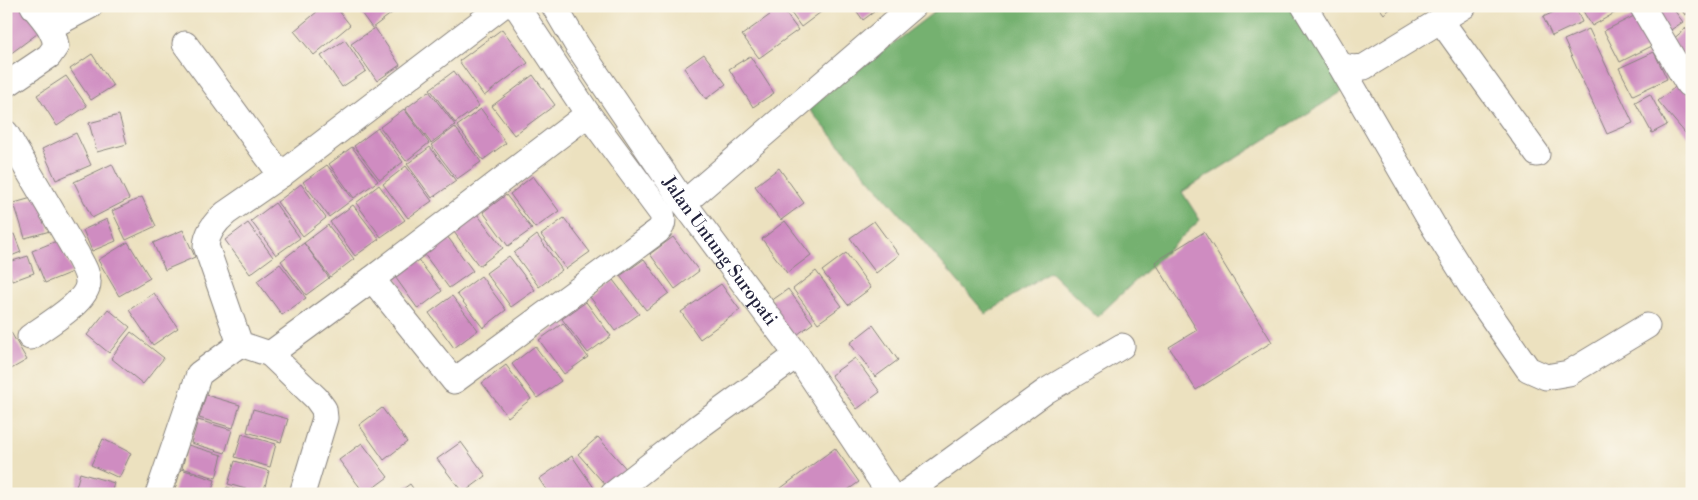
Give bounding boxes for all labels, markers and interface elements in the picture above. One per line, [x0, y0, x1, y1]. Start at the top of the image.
street label: Jalan Untung Suropati [657, 171, 783, 330]

